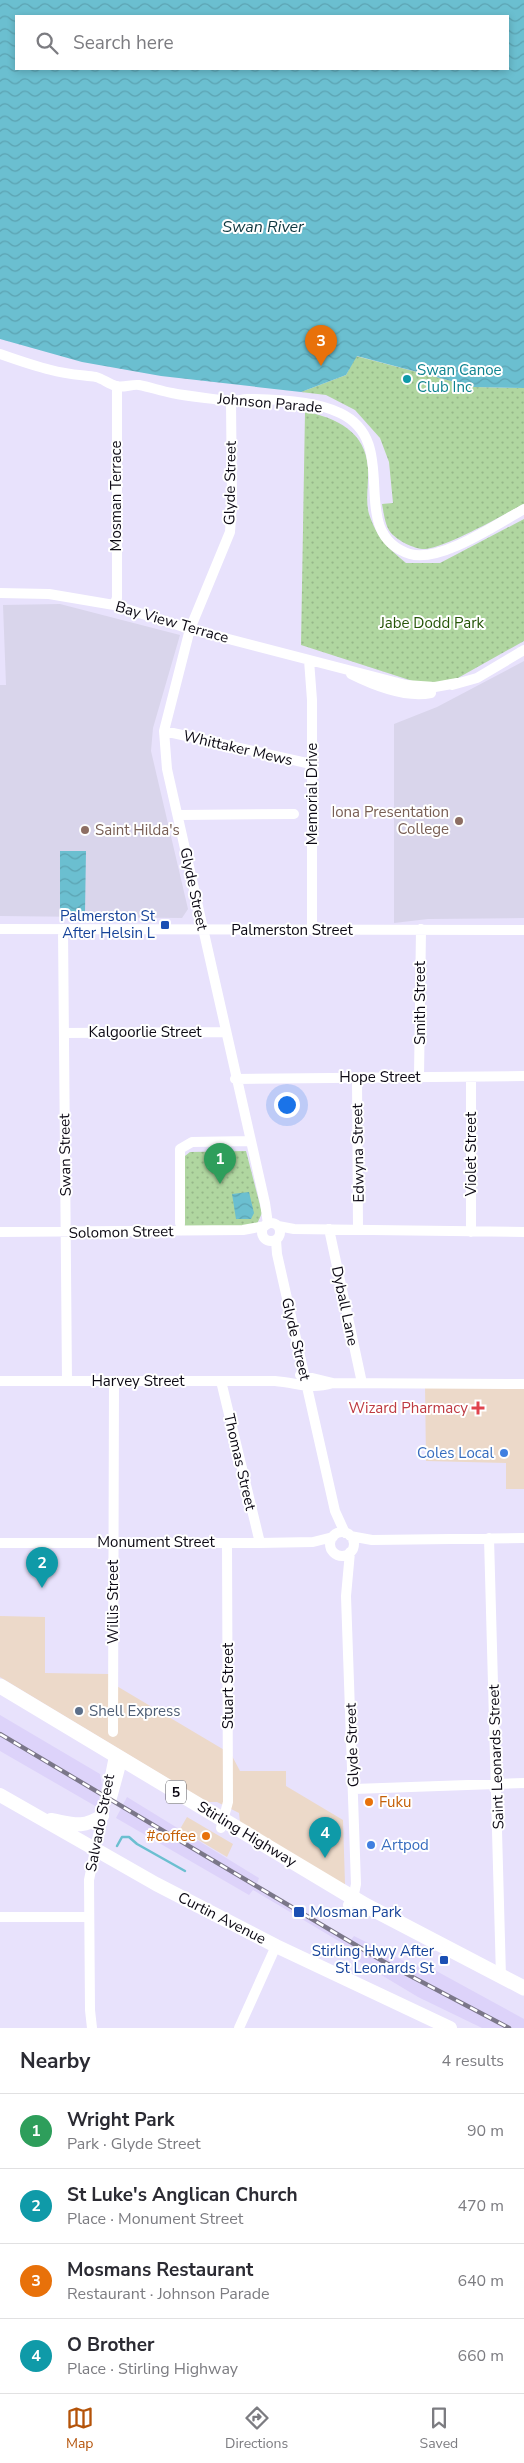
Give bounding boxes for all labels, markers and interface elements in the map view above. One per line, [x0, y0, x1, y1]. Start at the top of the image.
search box [15, 15, 509, 70]
icon: search [33, 29, 61, 57]
text: Search here [73, 30, 174, 56]
water label: Swan River [222, 216, 305, 238]
pin: 3 [305, 325, 337, 366]
place label: Swan Canoe Club Inc [417, 360, 502, 397]
marker: Swan Canoe Club Inc [401, 373, 413, 385]
street label: Johnson Parade [216, 388, 323, 418]
street label: Glyde Street [219, 440, 241, 525]
street label: Mosman Terrace [106, 441, 126, 551]
street label: Bay View Terrace [113, 596, 231, 648]
park label: Jabe Dodd Park [379, 613, 485, 633]
street label: Whittaker Mews [181, 726, 295, 770]
street label: Memorial Drive [302, 743, 322, 845]
place label: Iona Presentation College [331, 802, 449, 839]
marker: Iona Presentation College [453, 815, 465, 827]
place label: Saint Hilda's [95, 820, 180, 840]
marker: Saint Hilda's [79, 824, 91, 836]
street label: Glyde Street [175, 846, 213, 933]
place label: Palmerston St After Helsin L [60, 906, 156, 943]
marker: Palmerston St After Helsin L [159, 919, 171, 931]
street label: Palmerston Street [231, 920, 354, 940]
street label: Smith Street [410, 960, 430, 1045]
street label: Kalgoorlie Street [88, 1022, 202, 1042]
street label: Hope Street [339, 1067, 421, 1087]
your location [274, 1092, 300, 1118]
street label: Edwyna Street [347, 1102, 369, 1203]
street label: Violet Street [461, 1111, 481, 1197]
street label: Swan Street [54, 1113, 76, 1197]
pin: 1 [204, 1143, 236, 1184]
street label: Solomon Street [68, 1221, 174, 1243]
street label: Dyball Lane [327, 1264, 363, 1348]
street label: Glyde Street [277, 1296, 315, 1383]
street label: Harvey Street [91, 1371, 185, 1391]
place label: Wizard Pharmacy [348, 1398, 468, 1418]
marker: Wizard Pharmacy [472, 1402, 484, 1414]
street label: Thomas Street [219, 1412, 261, 1513]
place label: Coles Local [417, 1443, 495, 1463]
marker: Coles Local [498, 1447, 510, 1459]
street label: Monument Street [97, 1532, 215, 1552]
pin: 2 [26, 1547, 58, 1588]
street label: Willis Street [103, 1559, 123, 1644]
street label: Stuart Street [218, 1642, 238, 1729]
street label: Saint Leonards Street [483, 1683, 509, 1830]
place label: Shell Express [89, 1701, 181, 1721]
street label: Glyde Street [341, 1702, 363, 1787]
marker: Shell Express [73, 1705, 85, 1717]
street label: Salvado Street [81, 1772, 119, 1873]
road number: 5 [166, 1780, 186, 1804]
place label: Fuku [379, 1792, 411, 1812]
street label: Stirling Highway [194, 1796, 301, 1872]
marker: Fuku [363, 1796, 375, 1808]
pin: 4 [309, 1817, 341, 1858]
place label: #coffee [146, 1826, 196, 1846]
marker: #coffee [200, 1830, 212, 1842]
place label: Artpod [381, 1835, 429, 1855]
marker: Artpod [365, 1839, 377, 1851]
street label: Curtin Avenue [175, 1887, 269, 1949]
place label: Mosman Park [310, 1902, 402, 1922]
marker: Mosman Park [292, 1905, 306, 1919]
place label: Stirling Hwy After St Leonards St [312, 1941, 435, 1978]
marker: Stirling Hwy After St Leonards St [438, 1954, 450, 1966]
text: Nearby [20, 2047, 90, 2075]
text: 4 results [442, 2050, 504, 2072]
text: Wright Park [67, 2107, 174, 2133]
text: 1 [31, 2120, 41, 2142]
text: 90 m [467, 2120, 504, 2142]
text: Park · Glyde Street [67, 2133, 201, 2155]
text: St Luke's Anglican Church [67, 2182, 298, 2208]
text: 2 [31, 2195, 41, 2217]
text: 470 m [457, 2195, 504, 2217]
text: Place · Monument Street [67, 2208, 243, 2230]
text: Mosmans Restaurant [67, 2257, 253, 2283]
text: 3 [31, 2270, 41, 2292]
text: 640 m [457, 2270, 504, 2292]
text: Restaurant · Johnson Parade [67, 2283, 270, 2305]
text: O Brother [67, 2332, 154, 2358]
text: 4 [31, 2345, 41, 2367]
text: 660 m [457, 2345, 504, 2367]
text: Place · Stirling Highway [67, 2358, 238, 2380]
tab: Map [66, 2404, 94, 2453]
tab: Directions [225, 2404, 288, 2453]
tab: Saved [420, 2404, 458, 2453]

